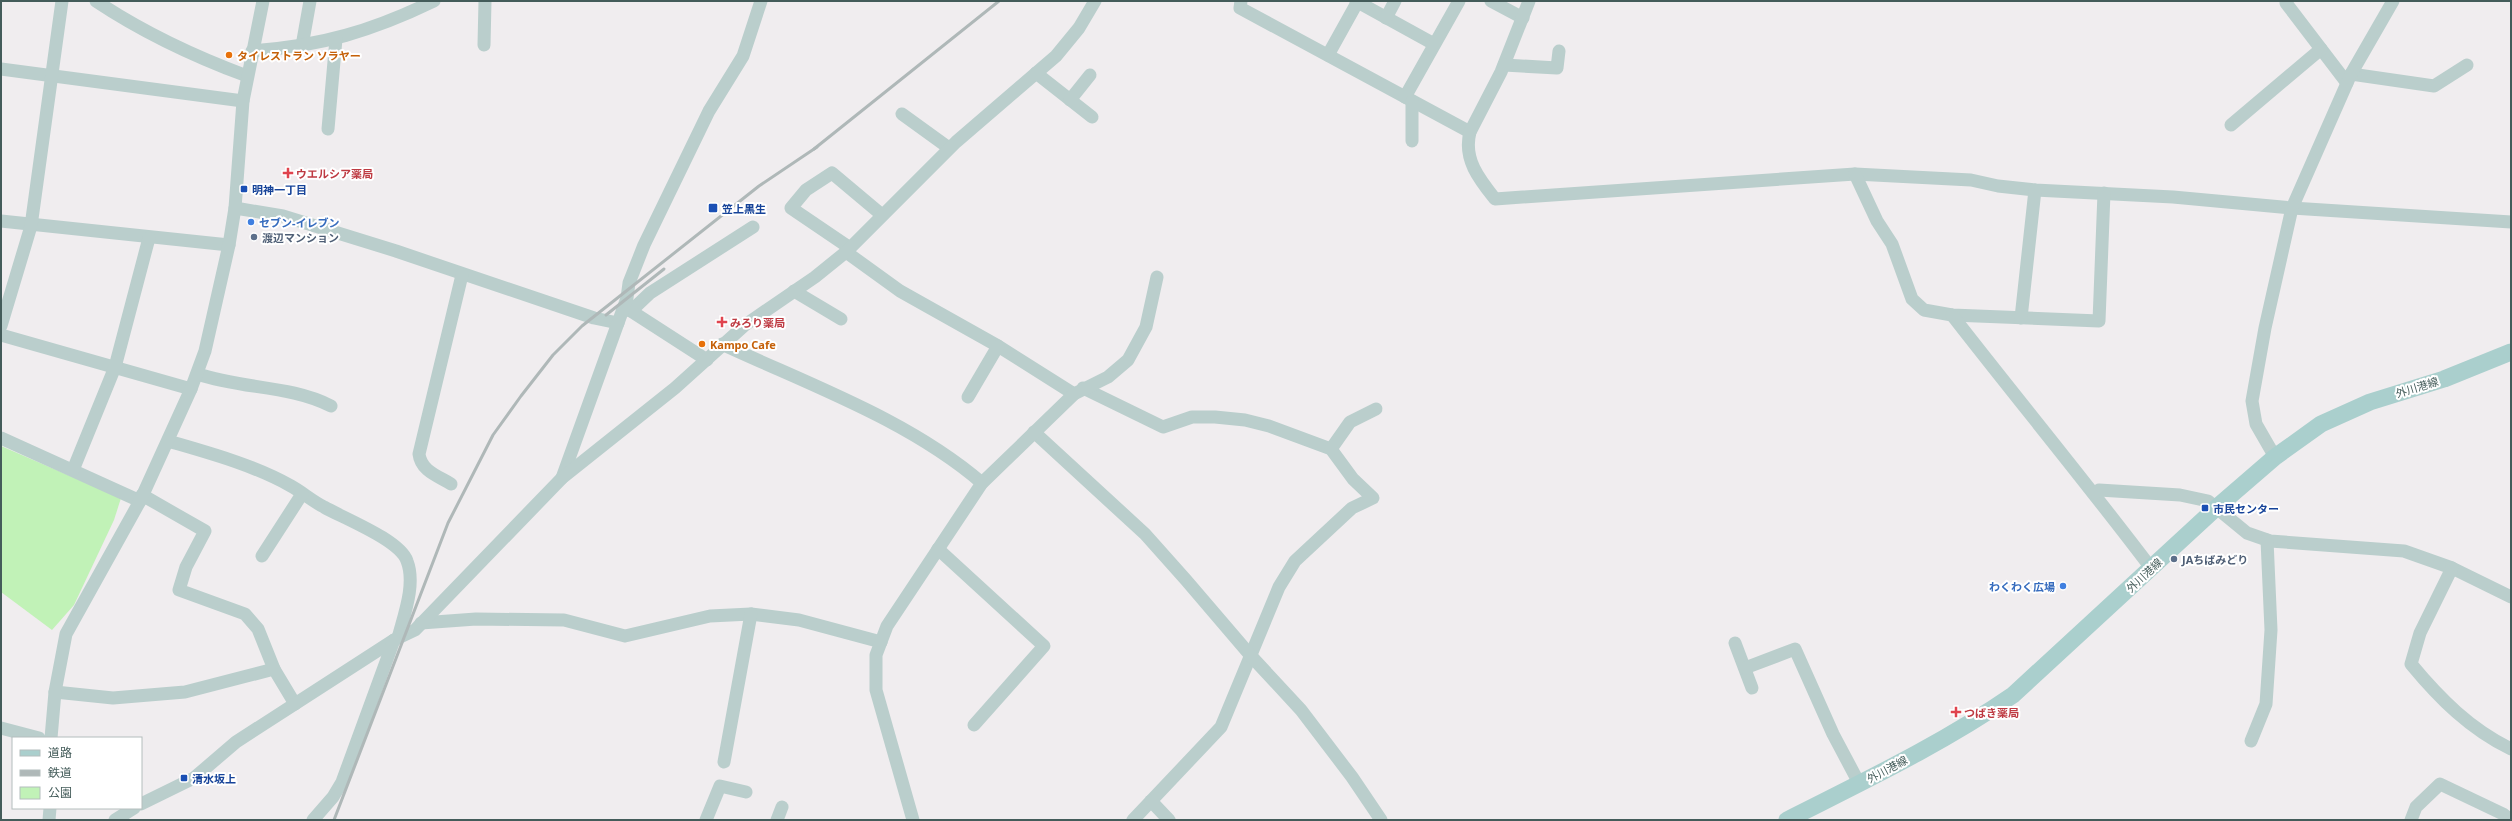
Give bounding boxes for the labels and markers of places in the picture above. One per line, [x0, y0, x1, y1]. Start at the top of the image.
place label: タイレストラン ソラヤー [237, 48, 361, 63]
marker: タイレストラン ソラヤー [224, 50, 234, 60]
place label: ウエルシア薬局 [296, 166, 373, 181]
marker: ウエルシア薬局 [283, 168, 293, 178]
place label: 明神一丁目 [252, 182, 307, 197]
marker: 明神一丁目 [239, 184, 249, 194]
place label: 笠上黒生 [721, 201, 766, 216]
marker: 笠上黒生 [707, 202, 719, 214]
place label: セブン-イレブン [259, 215, 340, 230]
marker: セブン-イレブン [246, 217, 256, 227]
place label: 渡辺マンション [262, 230, 339, 245]
marker: 渡辺マンション [249, 232, 259, 242]
place label: みろり薬局 [730, 315, 785, 330]
marker: みろり薬局 [717, 317, 727, 327]
place label: Kampo Cafe [710, 337, 776, 352]
marker: Kampo Cafe [697, 339, 707, 349]
place label: 市民センター [2213, 501, 2279, 516]
marker: 市民センター [2200, 503, 2210, 513]
place label: JAちばみどり [2181, 552, 2248, 567]
marker: JAちばみどり [2169, 554, 2179, 564]
place label: わくわく広場 [1989, 579, 2055, 594]
marker: わくわく広場 [2058, 581, 2068, 591]
place label: つばき薬局 [1964, 705, 2019, 720]
marker: つばき薬局 [1951, 707, 1961, 717]
place label: 清水坂上 [192, 771, 236, 786]
marker: 清水坂上 [179, 773, 189, 783]

